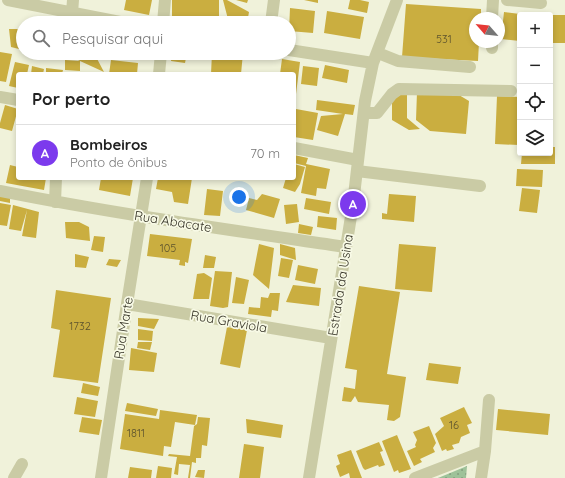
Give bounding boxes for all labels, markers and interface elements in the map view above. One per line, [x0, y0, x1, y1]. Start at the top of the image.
north arrow [469, 12, 505, 48]
map controls [517, 12, 553, 156]
button: + [517, 12, 553, 48]
search box [16, 16, 296, 60]
icon: search [30, 27, 52, 49]
text: Pesquisar aqui [62, 29, 163, 48]
house number: 531 [436, 32, 452, 46]
button: − [517, 48, 553, 84]
button: locate [517, 84, 553, 120]
text: Por perto [32, 88, 110, 109]
button: layers [517, 120, 553, 156]
text: Bombeiros [70, 135, 148, 154]
text: A [41, 145, 49, 161]
text: 70 m [250, 145, 280, 161]
text: Ponto de ônibus [70, 154, 167, 170]
your location [229, 187, 249, 207]
pin: A [340, 189, 366, 219]
street label: Rua Abacate [133, 207, 213, 235]
street label: Estrada da Usina [324, 233, 356, 337]
house number: 105 [160, 241, 176, 255]
street label: Rua Marte [110, 296, 136, 360]
street label: Rua Graviola [190, 306, 268, 336]
house number: 1732 [69, 319, 91, 333]
house number: 16 [449, 418, 459, 432]
house number: 1811 [127, 426, 145, 440]

